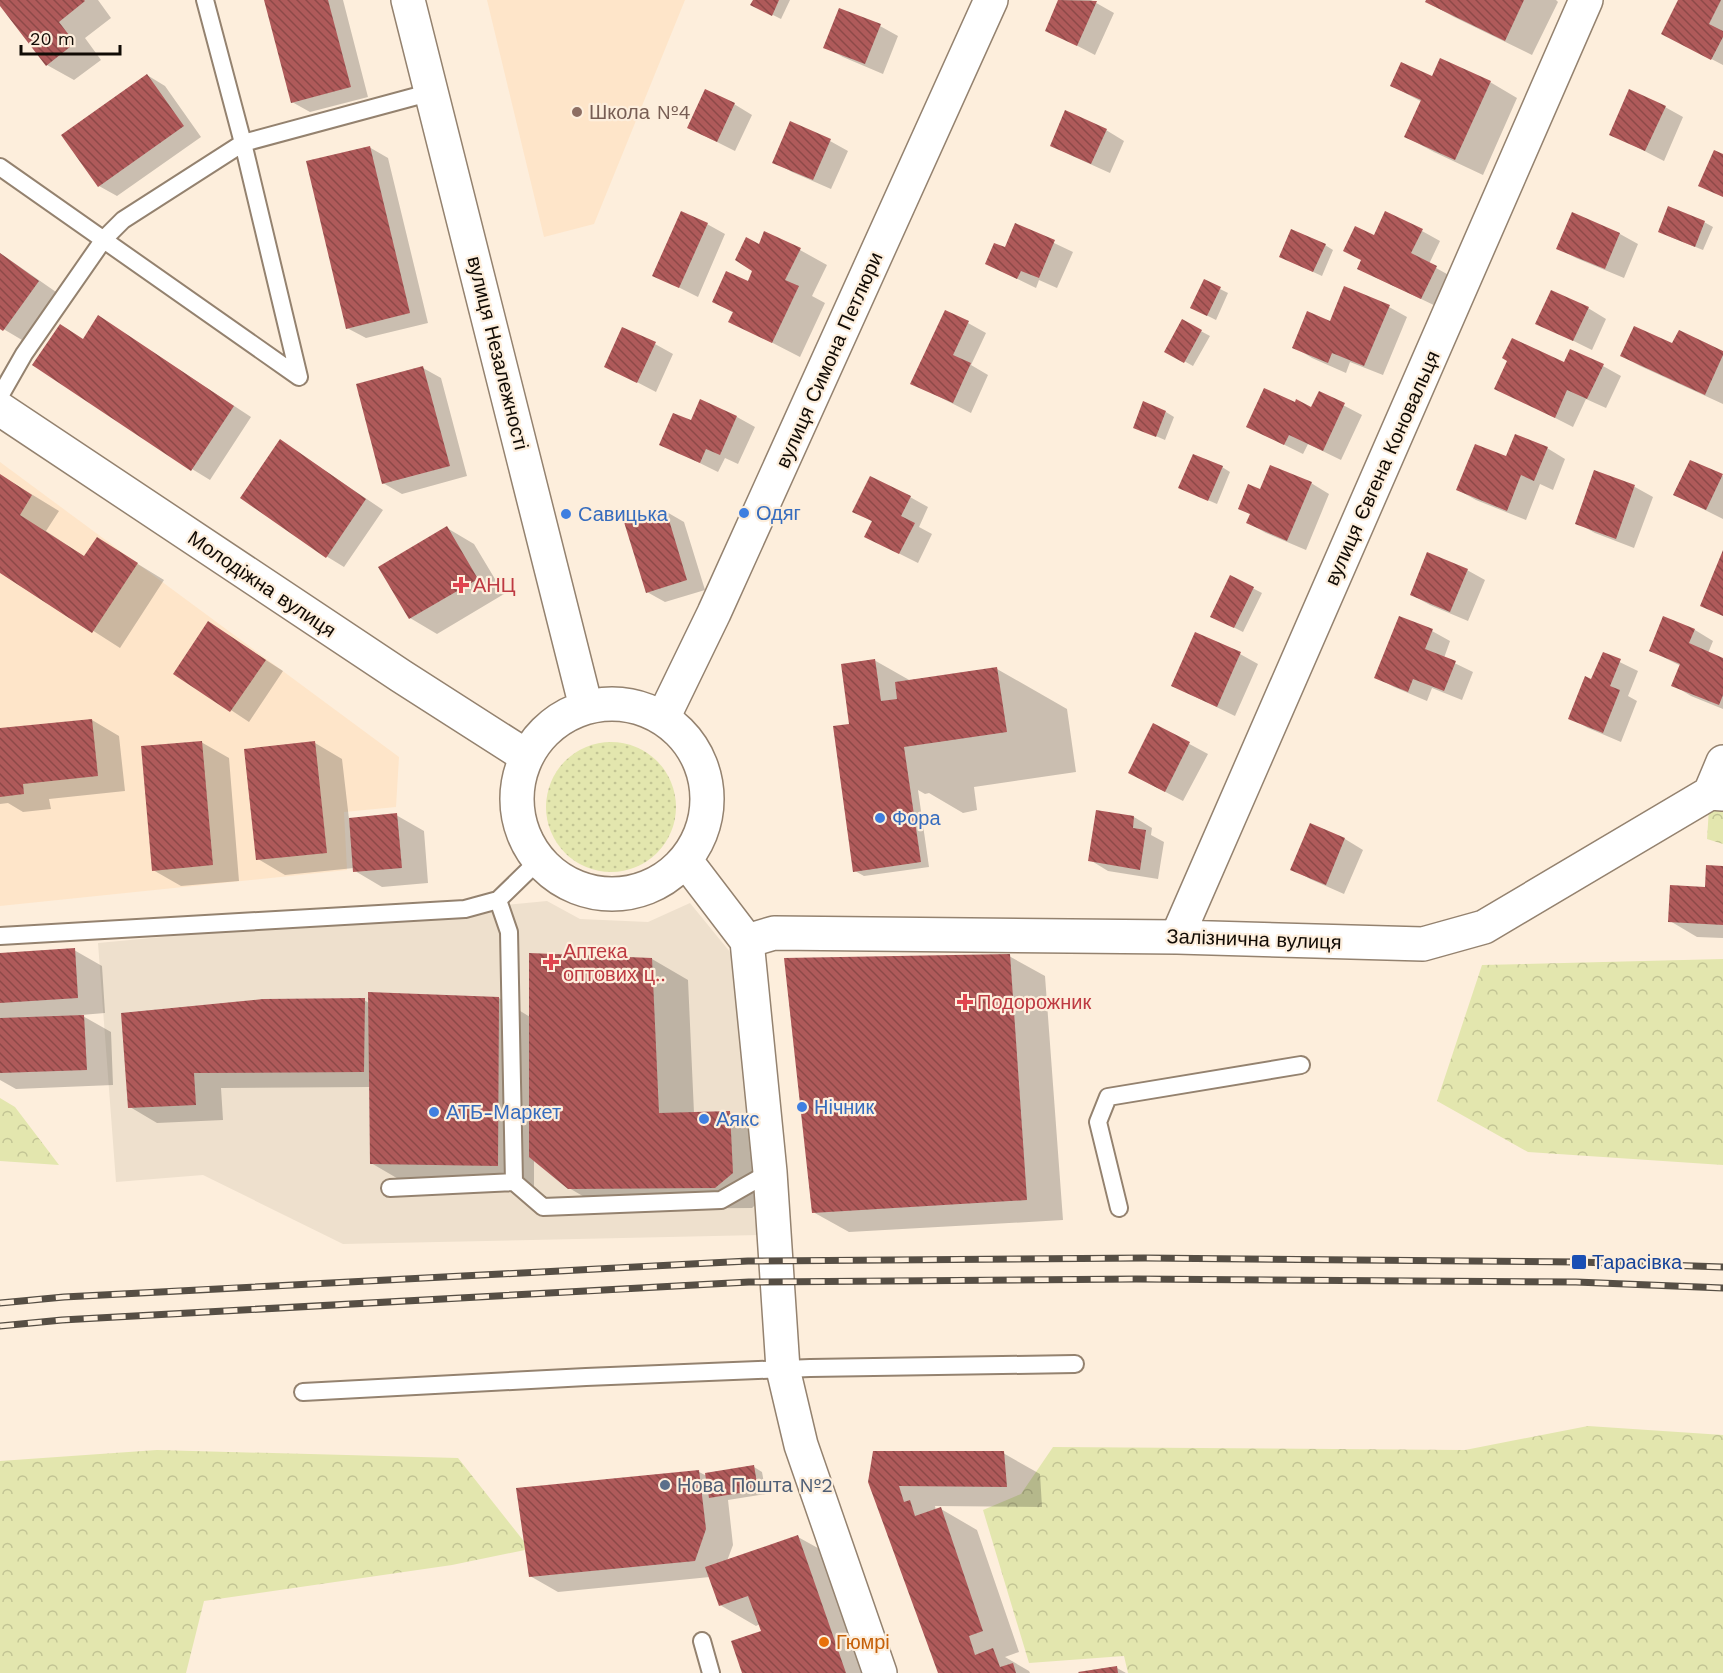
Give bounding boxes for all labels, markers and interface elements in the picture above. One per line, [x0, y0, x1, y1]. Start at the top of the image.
scale bar [21, 18, 120, 56]
text: 20 m [30, 28, 75, 49]
place label: Школа №4 [589, 100, 691, 124]
marker: Школа №4 [570, 105, 584, 119]
street label: вулиця Симона Петлюри [771, 248, 887, 472]
street label: вулиця Незалежності [462, 254, 534, 452]
street label: вулиця Євгена Коновальця [1319, 347, 1445, 589]
place label: Одяг [756, 501, 801, 525]
place label: Савицька [578, 502, 669, 526]
marker: Одяг [737, 506, 751, 520]
marker: Савицька [559, 507, 573, 521]
street label: Молодіжна вулиця [183, 526, 341, 642]
place label: АНЦ [473, 573, 516, 597]
marker: АНЦ [454, 578, 468, 592]
place label: Фора [892, 806, 941, 830]
marker: Фора [873, 811, 887, 825]
street label: Залізнична вулиця [1166, 924, 1342, 954]
place label: Аптека оптових ц‥ [563, 939, 666, 986]
marker: Аптека оптових ц‥ [544, 955, 558, 969]
place label: Подорожник [977, 990, 1091, 1014]
marker: Подорожник [958, 995, 972, 1009]
place label: Нічник [814, 1095, 875, 1119]
place label: АТБ-Маркет [446, 1100, 561, 1124]
marker: Нічник [795, 1100, 809, 1114]
marker: АТБ-Маркет [427, 1105, 441, 1119]
place label: Аякс [716, 1107, 759, 1131]
marker: Аякс [697, 1112, 711, 1126]
place label: Тарасівка [1592, 1250, 1683, 1274]
marker: Тарасівка [1570, 1253, 1588, 1271]
place label: Нова Пошта №2 [677, 1473, 833, 1497]
marker: Нова Пошта №2 [658, 1478, 672, 1492]
place label: Гюмрі [836, 1630, 890, 1654]
marker: Гюмрі [817, 1635, 831, 1649]

